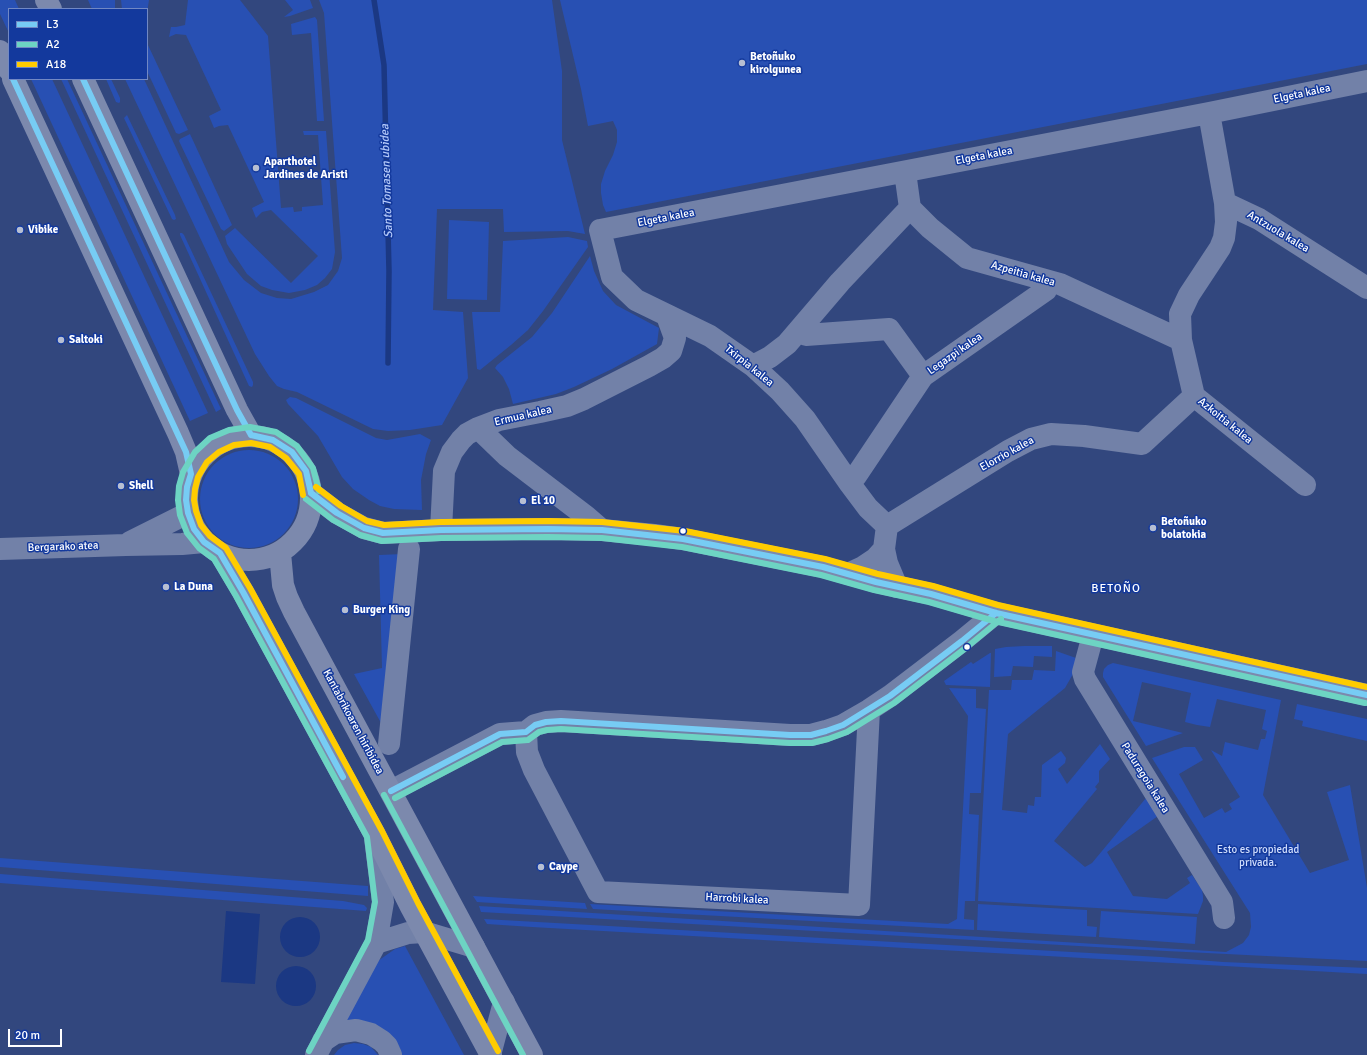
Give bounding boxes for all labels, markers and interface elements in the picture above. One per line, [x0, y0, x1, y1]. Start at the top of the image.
legend [8, 8, 148, 80]
text: L3 [46, 17, 59, 32]
text: A2 [46, 37, 60, 52]
place label: Betoñuko kirolgunea [750, 50, 801, 76]
text: A18 [46, 57, 66, 72]
marker: Betoñuko kirolgunea [737, 58, 747, 68]
street label: Elgeta kalea [1272, 82, 1332, 106]
water label: Santo Tomasen ubidea [378, 124, 396, 238]
street label: Elgeta kalea [954, 144, 1014, 168]
place label: Aparthotel Jardines de Aristi [264, 155, 348, 181]
marker: Aparthotel Jardines de Aristi [251, 163, 261, 173]
street label: Elgeta kalea [636, 206, 696, 230]
street label: Antzuola kalea [1245, 208, 1311, 256]
place label: Vibike [28, 223, 58, 237]
marker: Vibike [15, 225, 25, 235]
street label: Azpeitia kalea [989, 259, 1057, 289]
street label: Legazpi kalea [925, 330, 985, 378]
place label: Saltoki [69, 333, 103, 347]
marker: Saltoki [56, 335, 66, 345]
street label: Txirpia kalea [722, 342, 776, 390]
street label: Azkoitia kalea [1195, 395, 1255, 447]
street label: Ermua kalea [493, 403, 553, 429]
street label: Elorrio kalea [978, 434, 1036, 474]
place label: Shell [129, 479, 153, 493]
marker: Shell [116, 481, 126, 491]
place label: El 10 [531, 494, 555, 508]
marker: El 10 [518, 496, 528, 506]
place label: Betoñuko bolatokia [1161, 515, 1206, 541]
marker: Betoñuko bolatokia [1148, 523, 1158, 533]
unlabelled marker [678, 526, 688, 536]
street label: Bergarako atea [27, 539, 99, 555]
place label: La Duna [174, 580, 213, 594]
marker: La Duna [161, 582, 171, 592]
district label: BETOÑO [1091, 582, 1141, 596]
place label: Burger King [353, 603, 410, 617]
marker: Burger King [340, 605, 350, 615]
unlabelled marker [962, 642, 972, 652]
street label: Kantabrikoaren hiribidea [320, 667, 386, 777]
street label: Paduragoia kalea [1118, 740, 1172, 816]
park label: Esto es propiedad privada. [1217, 843, 1299, 869]
place label: Caype [549, 860, 578, 874]
marker: Caype [536, 862, 546, 872]
street label: Harrobi kalea [705, 891, 769, 907]
scale bar [10, 1021, 64, 1047]
text: 20 m [15, 1028, 40, 1043]

